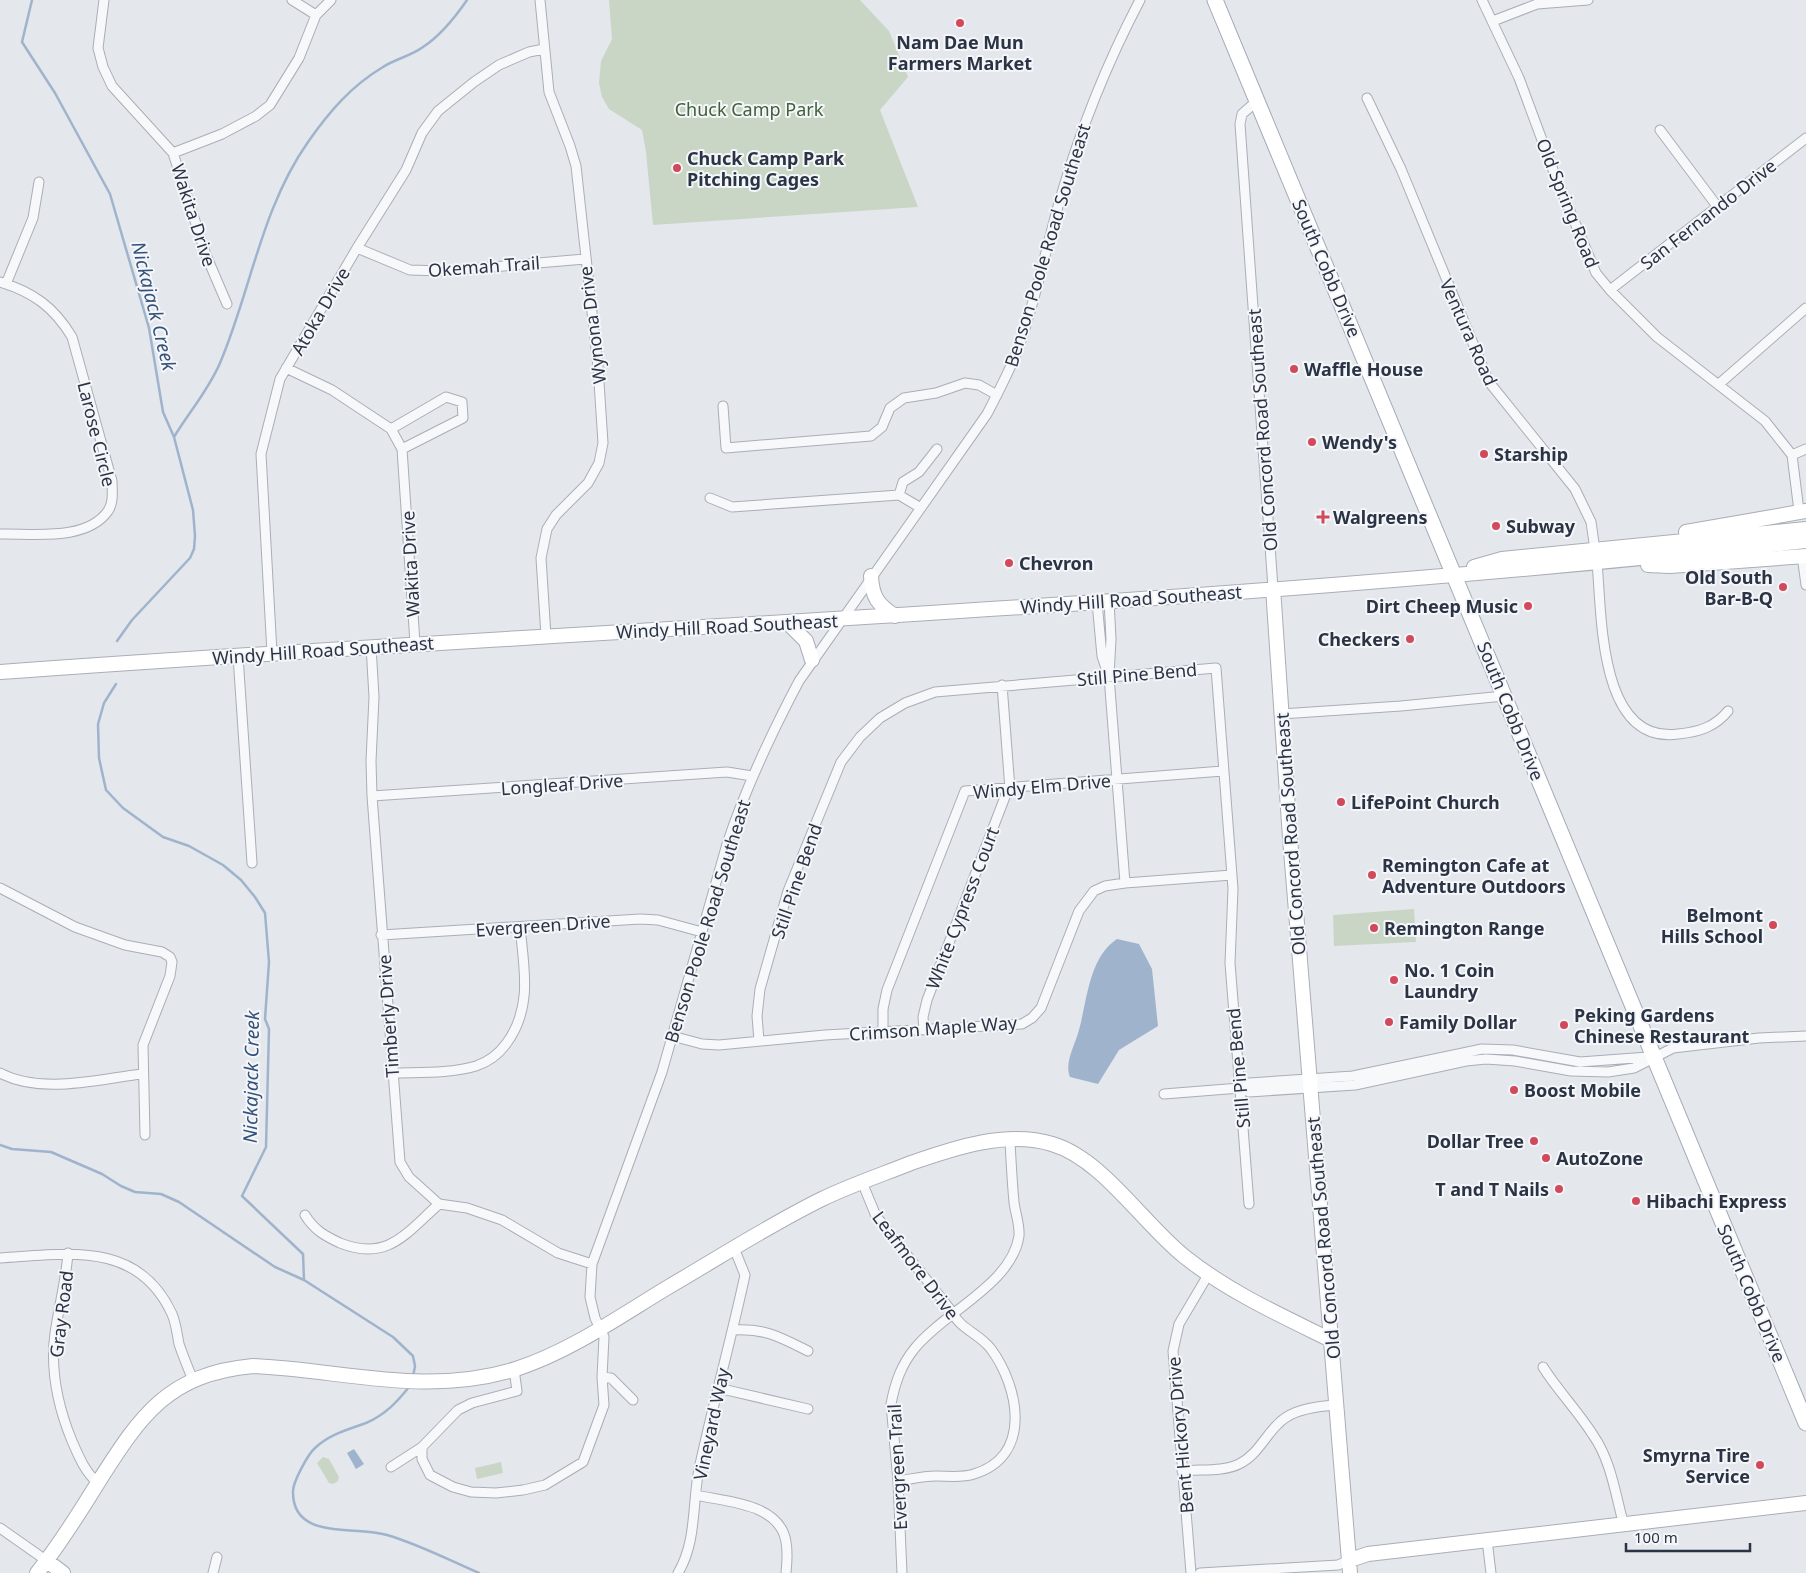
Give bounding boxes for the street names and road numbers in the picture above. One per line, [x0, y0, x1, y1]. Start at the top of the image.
street label: Benson Poole Road Southeast [999, 120, 1096, 370]
street label: Old Spring Road [1531, 135, 1605, 271]
street label: San Fernando Drive [1635, 153, 1781, 275]
street label: Wakita Drive [166, 161, 222, 269]
street label: South Cobb Drive [1287, 195, 1367, 341]
street label: Okemah Trail [427, 250, 541, 282]
street label: Atoka Drive [285, 263, 355, 359]
street label: Wynona Drive [573, 265, 611, 385]
street label: Ventura Road [1435, 275, 1503, 389]
street label: Old Concord Road Southeast [1242, 307, 1282, 552]
street label: Larose Circle [72, 379, 122, 489]
street label: Wakita Drive [395, 510, 425, 618]
street label: Windy Hill Road Southeast [1019, 579, 1243, 619]
street label: Windy Hill Road Southeast [615, 608, 839, 644]
street label: Windy Hill Road Southeast [211, 630, 435, 670]
street label: South Cobb Drive [1472, 638, 1550, 784]
street label: Still Pine Bend [1076, 657, 1198, 691]
street label: Old Concord Road Southeast [1270, 711, 1310, 956]
street label: Longleaf Drive [500, 768, 624, 800]
street label: Windy Elm Drive [972, 768, 1112, 804]
street label: Benson Poole Road Southeast [659, 796, 756, 1046]
street label: Still Pine Bend [765, 820, 827, 942]
street label: White Cypress Court [920, 823, 1004, 993]
street label: Evergreen Drive [475, 908, 611, 942]
street label: Timberly Drive [372, 954, 404, 1078]
street label: Still Pine Bend [1221, 1007, 1255, 1129]
street label: Crimson Maple Way [848, 1010, 1019, 1046]
street label: Old Concord Road Southeast [1300, 1115, 1346, 1360]
street label: Leafmore Drive [867, 1206, 965, 1324]
street label: South Cobb Drive [1712, 1220, 1792, 1366]
street label: Gray Road [44, 1269, 78, 1359]
street label: Bent Hickory Drive [1161, 1356, 1199, 1514]
street label: Vineyard Way [687, 1365, 735, 1482]
street label: Evergreen Trail [882, 1403, 912, 1531]

